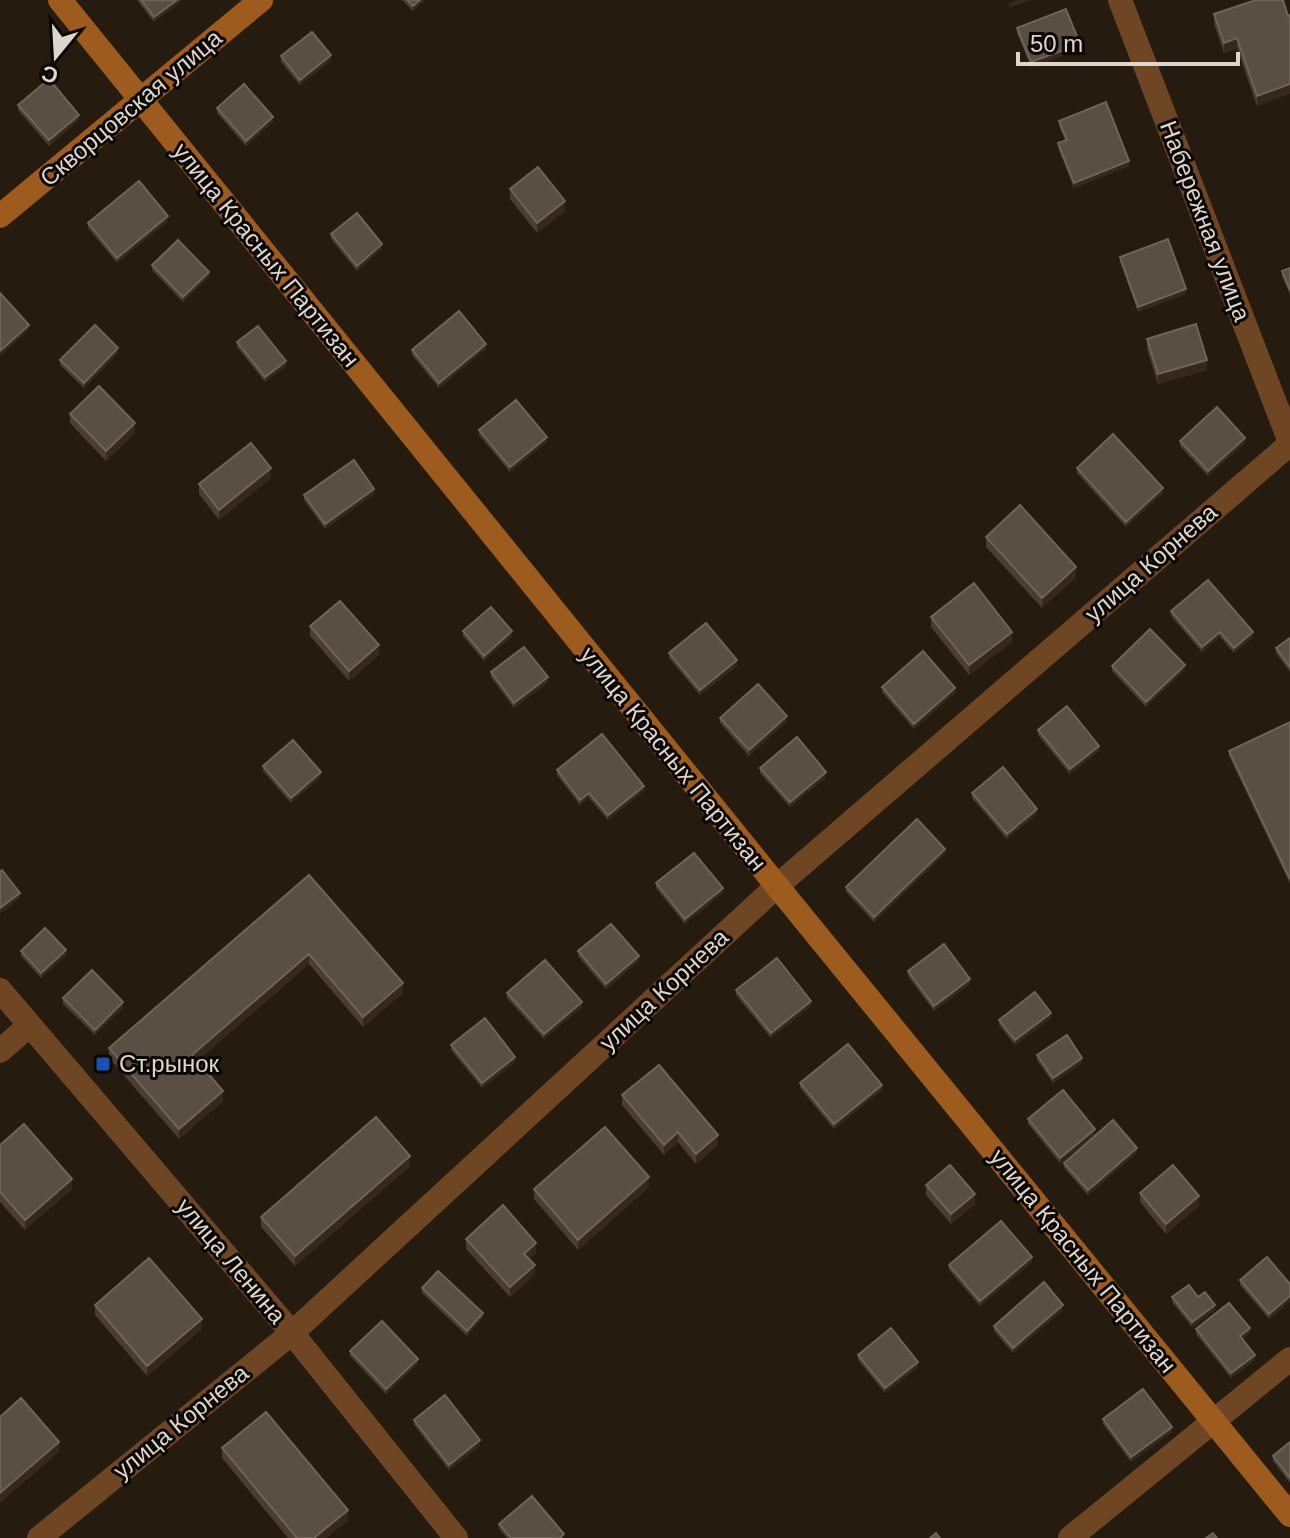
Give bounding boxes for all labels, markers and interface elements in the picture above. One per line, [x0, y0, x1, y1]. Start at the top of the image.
north arrow [16, 16, 96, 96]
scale bar [1018, 16, 1238, 66]
street label: Скворцовская улица [34, 24, 228, 192]
text: 50 m [1030, 30, 1083, 57]
street label: Набережная улица [1155, 117, 1256, 325]
street label: улица Красных Партизан [168, 137, 365, 372]
street label: улица Корнева [1079, 498, 1223, 627]
street label: улица Красных Партизан [575, 641, 772, 876]
street label: улица Корнева [594, 923, 734, 1056]
place label: Ст.рынок [119, 1050, 220, 1077]
marker: Ст.рынок [94, 1055, 112, 1073]
street label: улица Красных Партизан [985, 1143, 1182, 1378]
street label: улица Ленина [171, 1193, 292, 1329]
street label: улица Корнева [108, 1359, 254, 1484]

